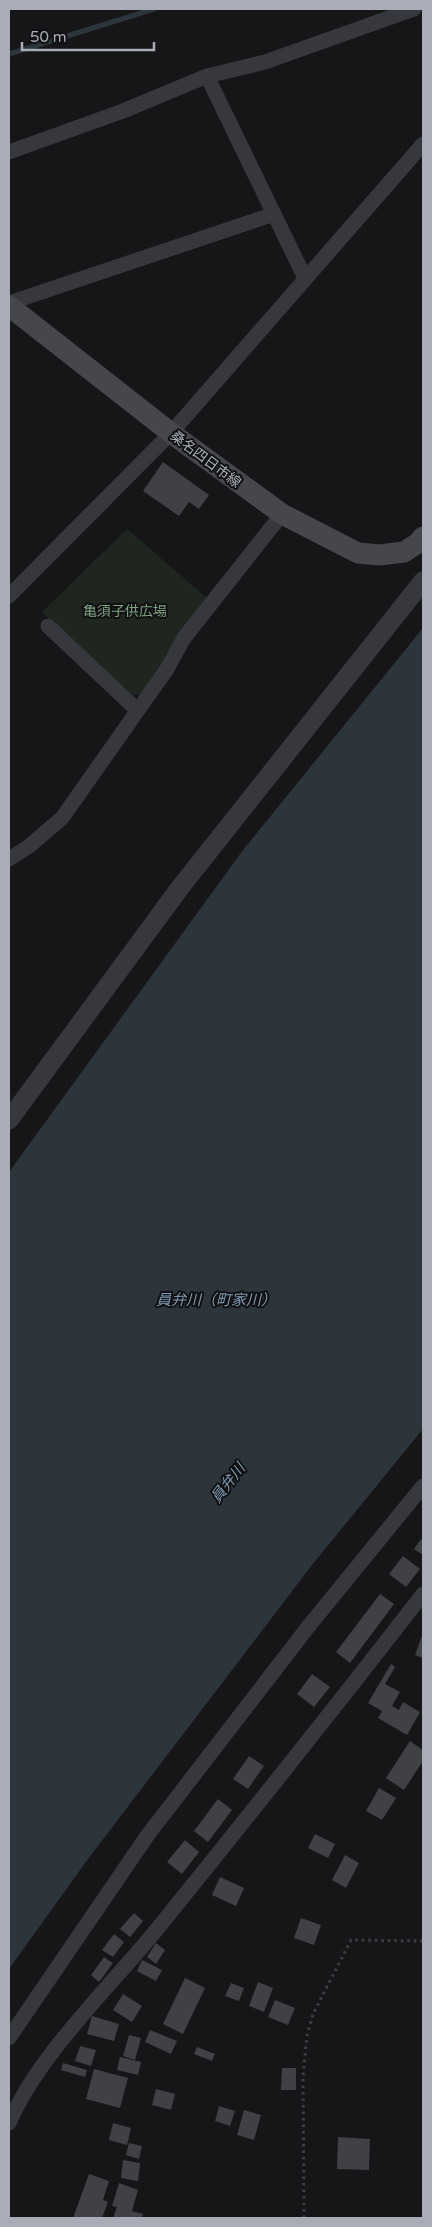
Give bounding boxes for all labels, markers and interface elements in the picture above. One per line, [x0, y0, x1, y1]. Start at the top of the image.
scale bar [22, 20, 155, 52]
text: 50 m [30, 28, 67, 46]
street label: 桑名四日市線 [167, 427, 244, 491]
park label: 亀須子供広場 [83, 603, 167, 620]
water label: 員弁川（町家川） [156, 1291, 276, 1309]
water label: 員弁川 [207, 1458, 250, 1506]

